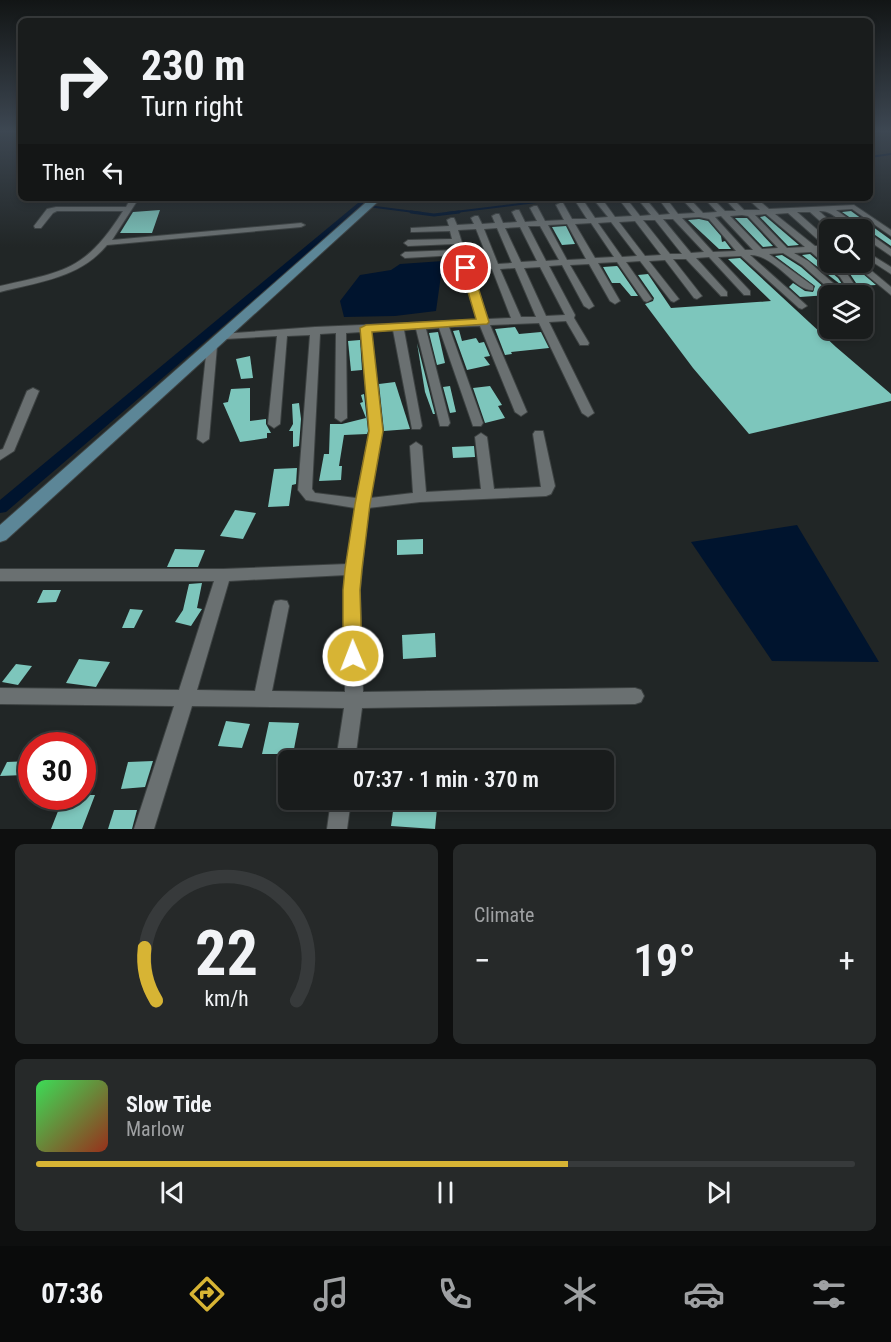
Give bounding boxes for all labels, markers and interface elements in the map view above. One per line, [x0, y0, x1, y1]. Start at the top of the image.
text: 230 m [141, 41, 246, 90]
icon: right [42, 42, 120, 120]
text: Turn right [141, 91, 243, 123]
icon: left [97, 156, 130, 189]
text: Then [42, 160, 85, 185]
map controls [819, 219, 873, 339]
button: search [819, 219, 873, 273]
pin [440, 242, 491, 293]
icon: arrive [449, 251, 482, 284]
button: layers [819, 285, 873, 339]
position arrow [321, 624, 385, 688]
speed limit sign: 30 [18, 732, 96, 810]
text: 07:37 · 1 min · 370 m [353, 767, 539, 792]
text: Climate [474, 903, 534, 927]
text: 22 [195, 917, 258, 990]
text: 19° [633, 934, 696, 987]
text: − [474, 941, 491, 980]
text: + [839, 941, 855, 980]
text: km/h [204, 986, 249, 1011]
text: Slow Tide [126, 1092, 212, 1117]
text: Marlow [126, 1117, 184, 1141]
icon: previous [156, 1176, 189, 1209]
icon: pause [429, 1176, 462, 1209]
icon: next [702, 1176, 735, 1209]
icon: directions [186, 1273, 228, 1315]
icon: music [310, 1273, 352, 1315]
icon: phone [434, 1273, 476, 1315]
icon: climate [559, 1273, 601, 1315]
icon: car [683, 1273, 725, 1315]
icon: filters [808, 1273, 850, 1315]
text: 07:36 [41, 1278, 103, 1310]

